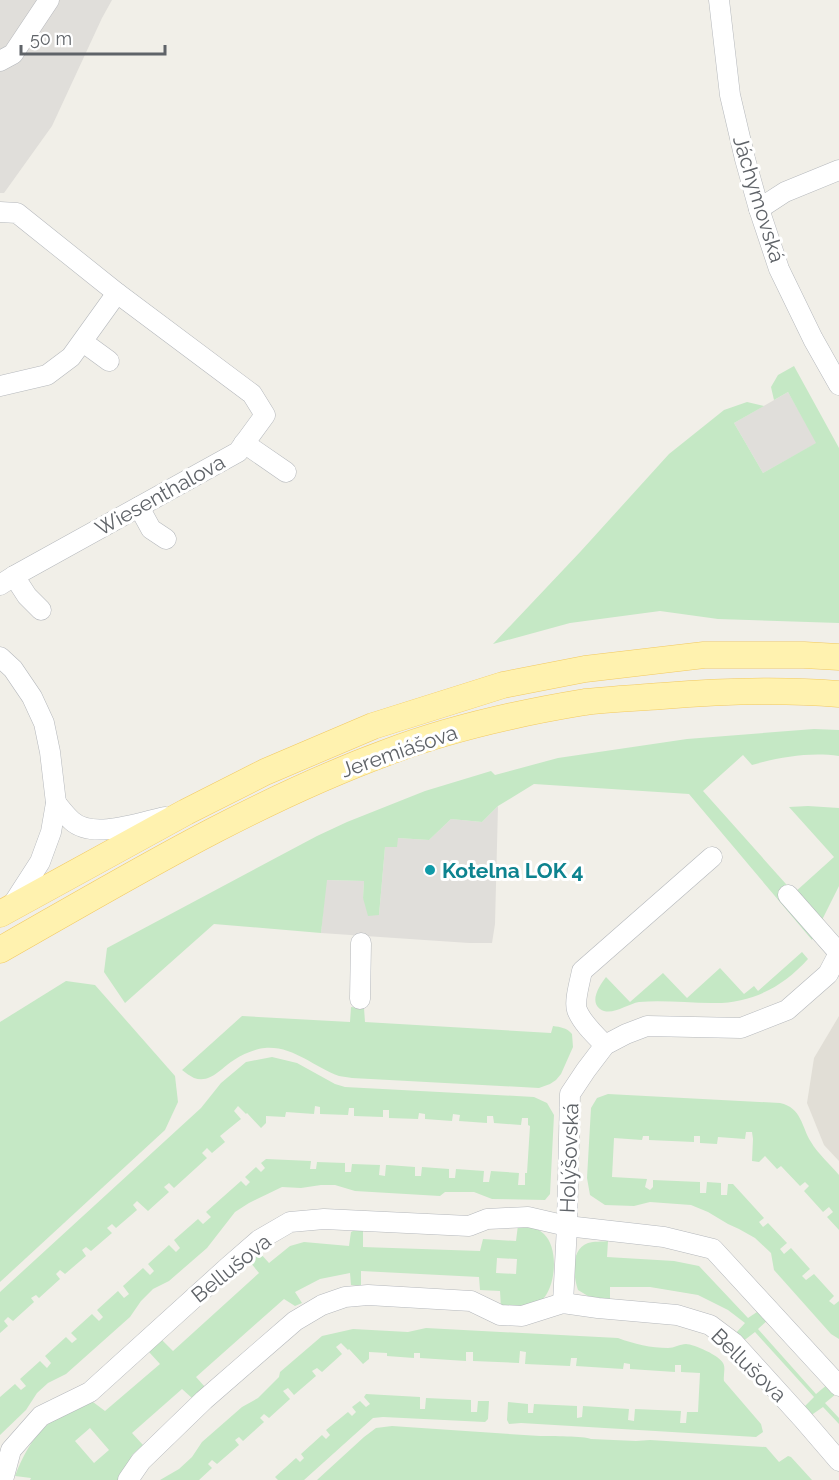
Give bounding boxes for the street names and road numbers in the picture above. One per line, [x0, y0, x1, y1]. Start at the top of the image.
street label: Jáchymovská [728, 133, 790, 265]
street label: Wiesenthalova [91, 449, 229, 541]
street label: Jeremiášova [337, 719, 461, 783]
street label: Holýšovská [555, 1103, 583, 1213]
street label: Bellušova [186, 1228, 276, 1308]
street label: Bellušova [706, 1323, 792, 1407]

